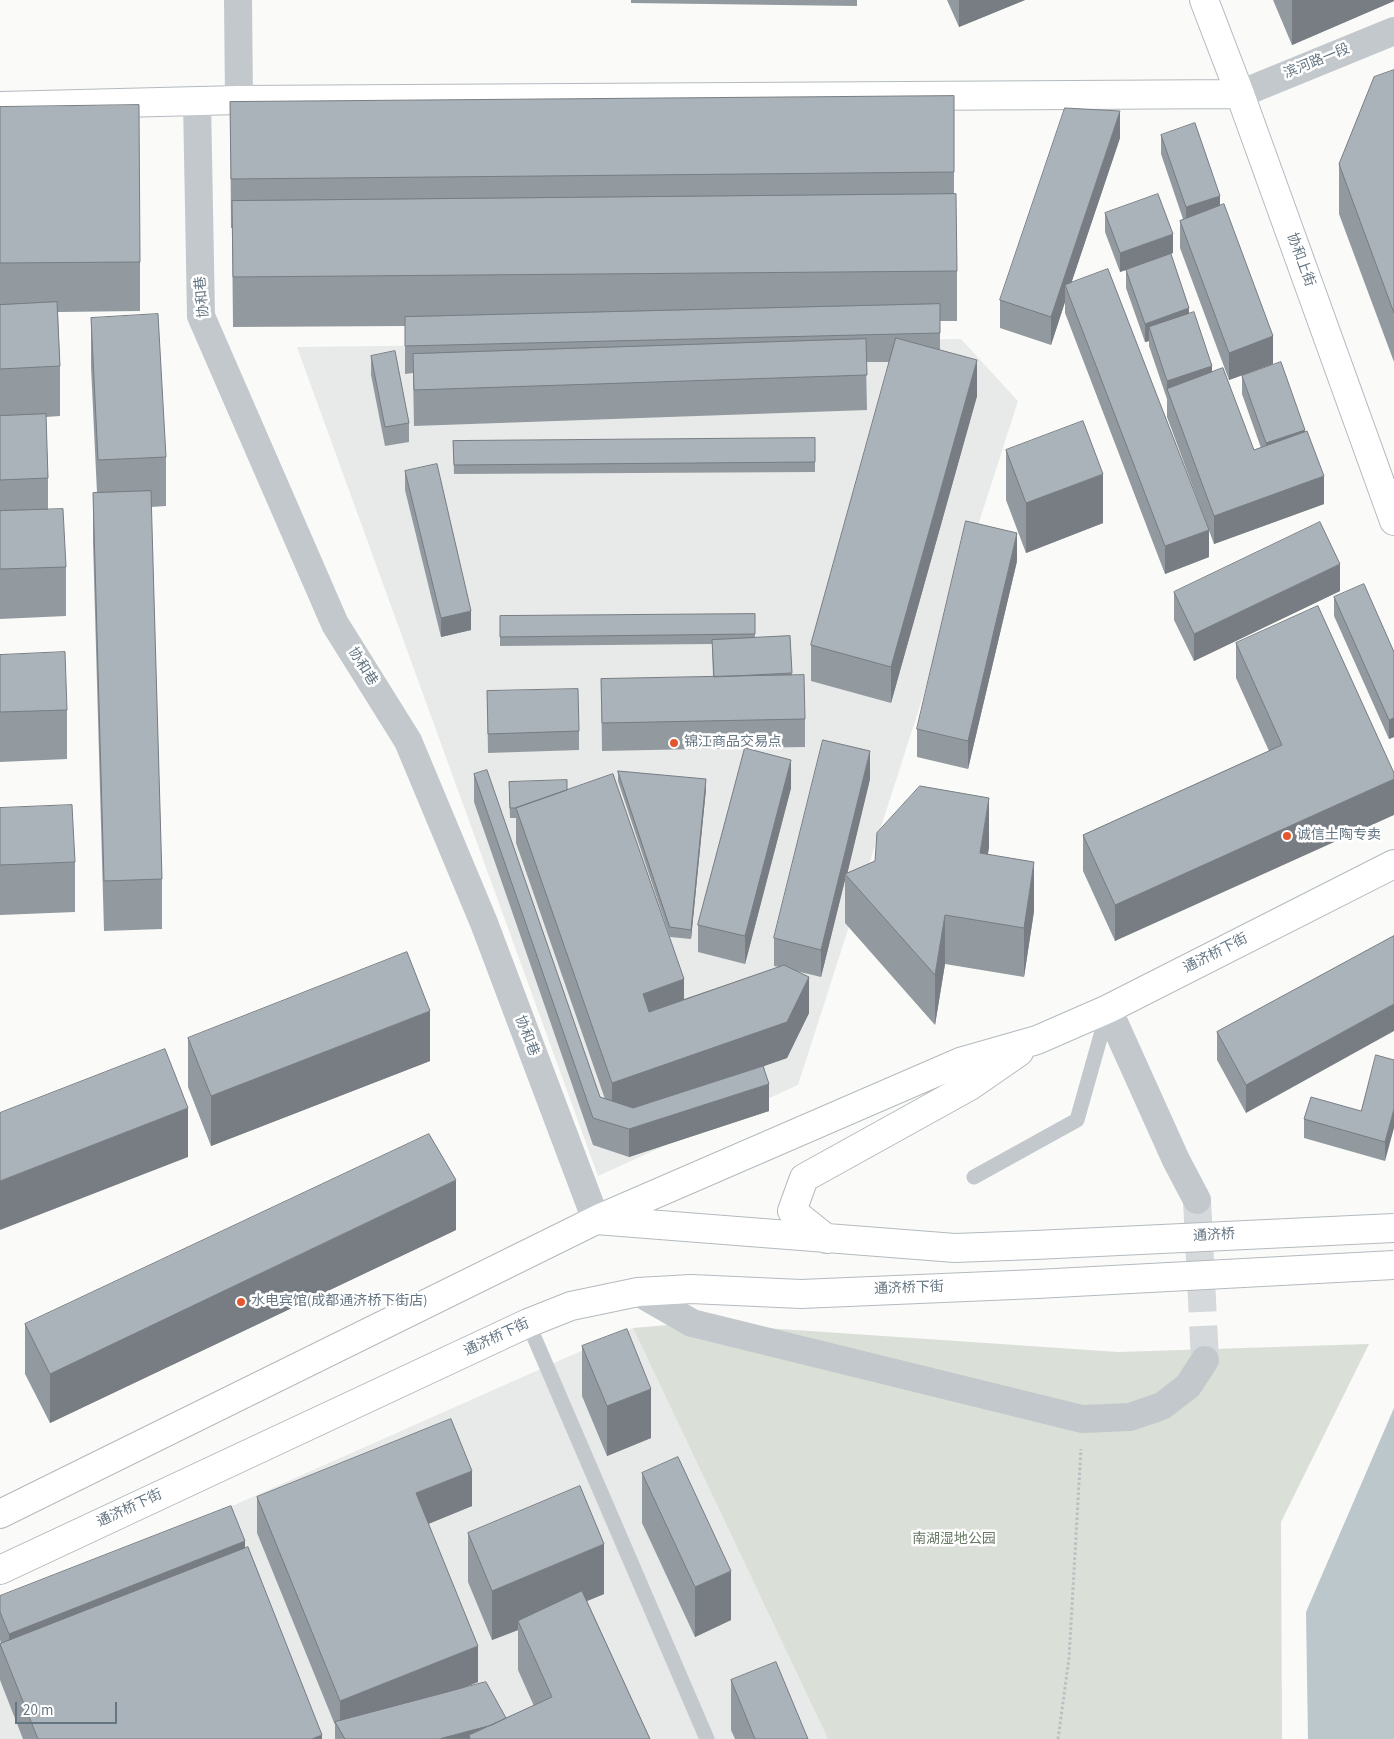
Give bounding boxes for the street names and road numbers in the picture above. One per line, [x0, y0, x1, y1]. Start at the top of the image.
street label: 滨河路一段 [1281, 41, 1353, 83]
street label: 协和上街 [1283, 231, 1317, 289]
street label: 协和巷 [193, 275, 213, 319]
street label: 协和巷 [344, 645, 380, 689]
street label: 通济桥下街 [1181, 931, 1251, 977]
street label: 协和巷 [511, 1013, 541, 1059]
street label: 通济桥 [1193, 1227, 1235, 1245]
street label: 通济桥下街 [874, 1279, 944, 1299]
street label: 通济桥下街 [462, 1316, 532, 1360]
street label: 通济桥下街 [95, 1487, 165, 1531]

